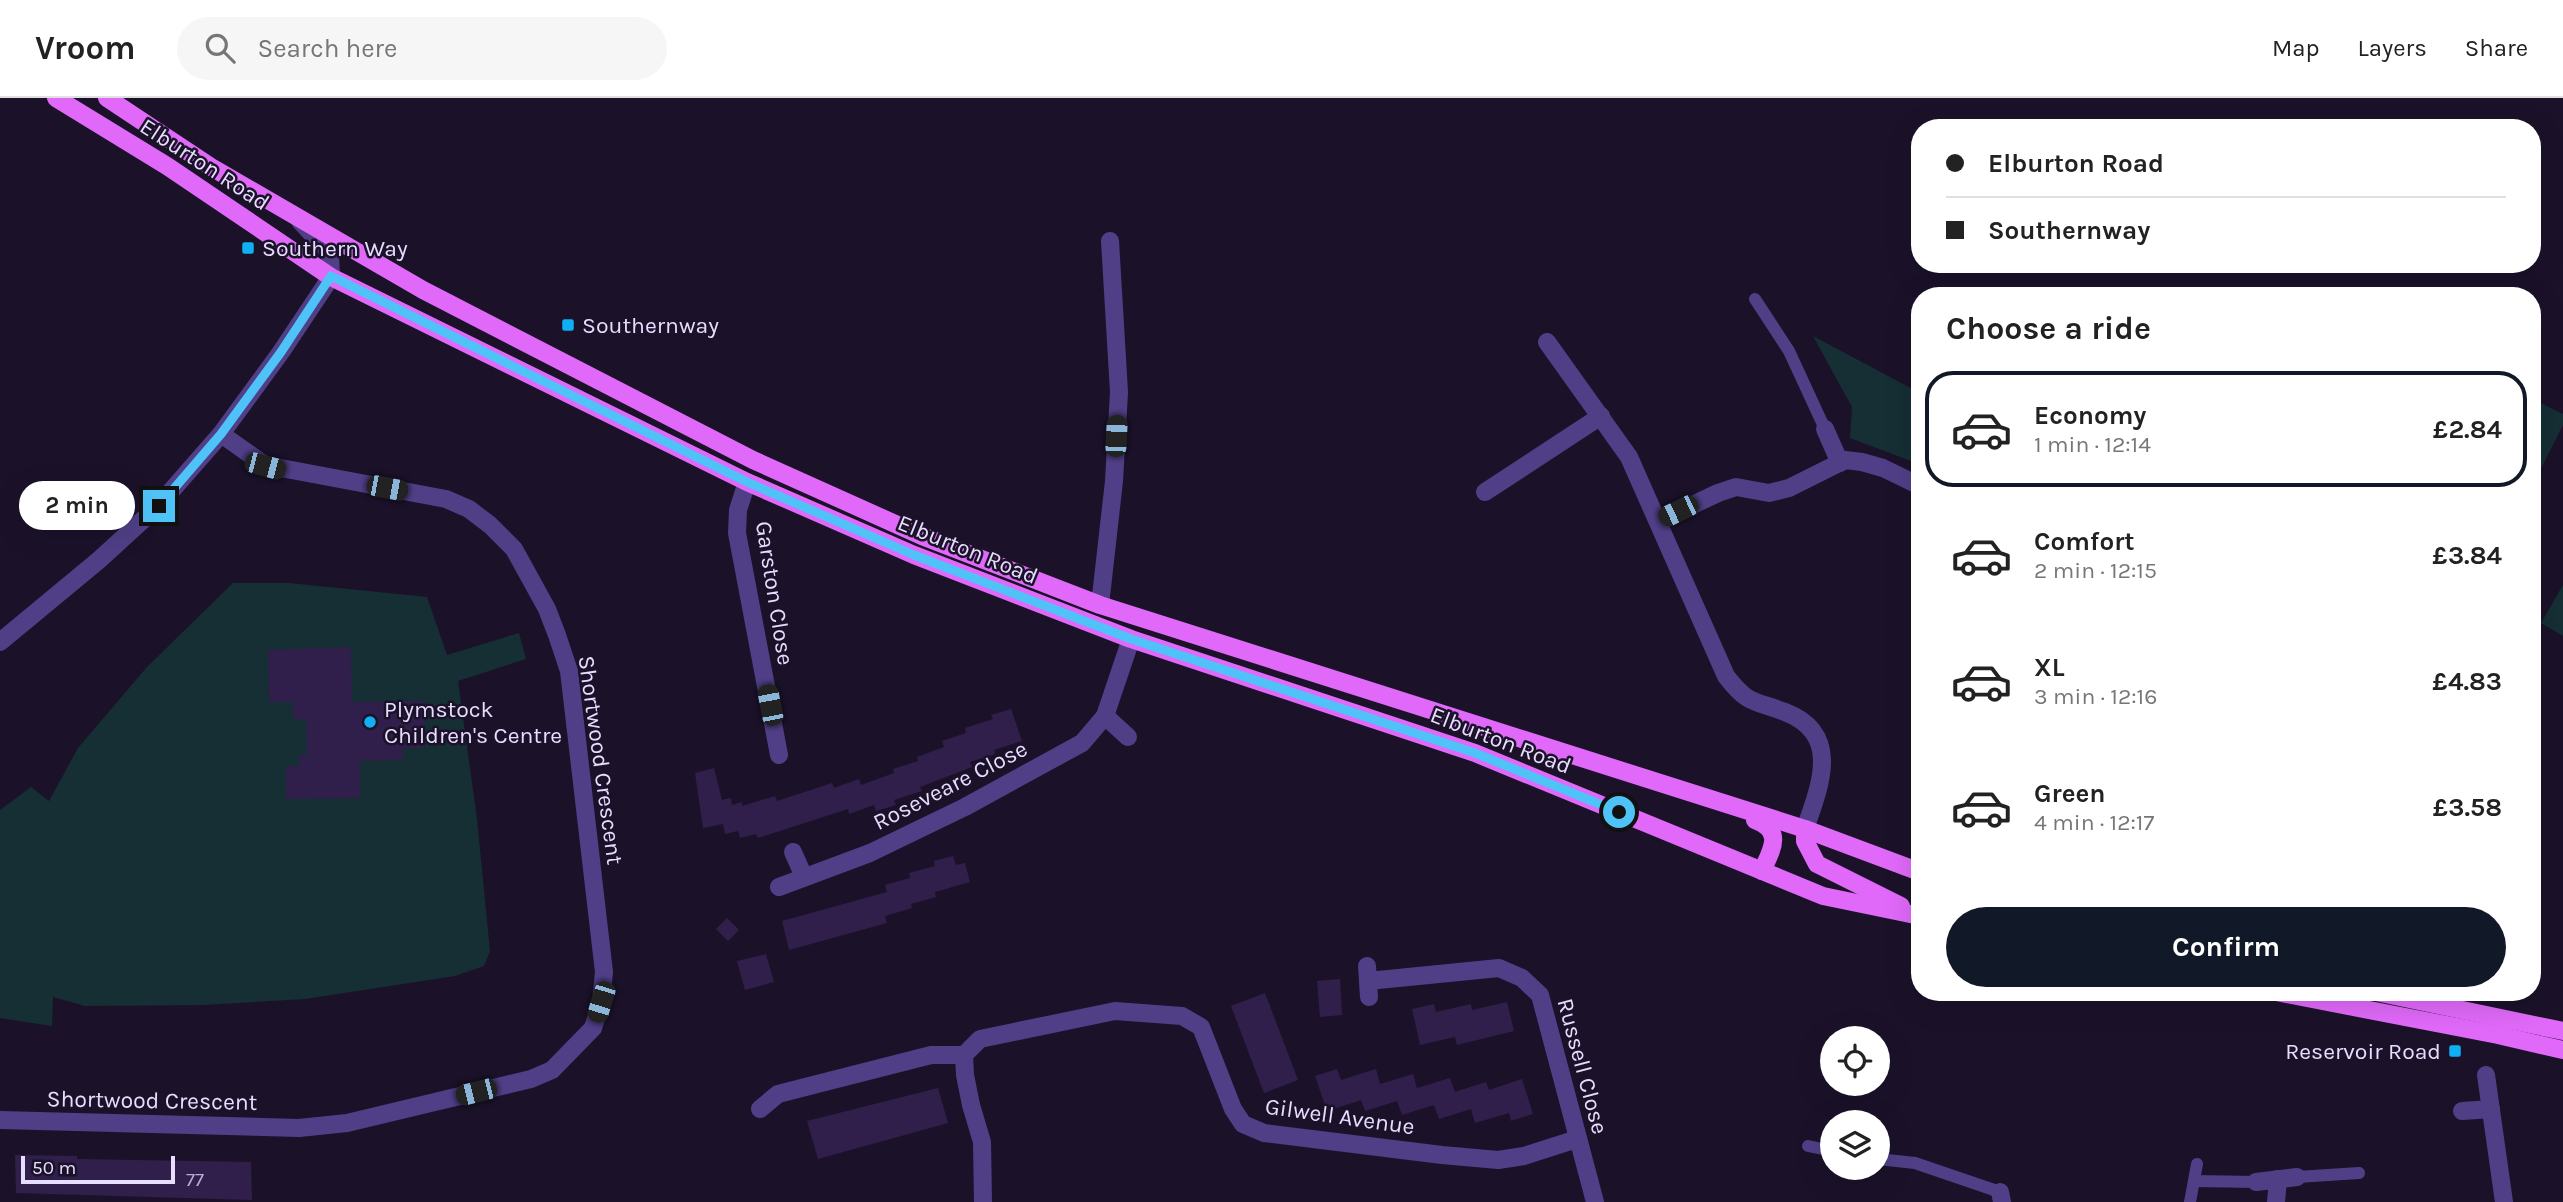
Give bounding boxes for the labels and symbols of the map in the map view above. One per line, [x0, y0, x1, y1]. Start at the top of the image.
street label: Elburton Road [135, 113, 274, 216]
place label: Southern Way [262, 235, 408, 262]
marker: Southern Way [240, 240, 256, 256]
place label: Southernway [582, 312, 719, 339]
marker: Southernway [560, 317, 576, 333]
car [1105, 414, 1128, 458]
car [242, 450, 289, 482]
car [365, 474, 410, 502]
callout: 2 min [19, 482, 134, 530]
route end [143, 490, 175, 522]
car [1655, 492, 1702, 530]
street label: Elburton Road [894, 509, 1042, 590]
street label: Garston Close [750, 519, 799, 667]
street label: Shortwood Crescent [572, 654, 629, 867]
car [756, 682, 785, 728]
place label: Plymstock Children's Centre [384, 696, 562, 749]
street label: Elburton Road [1427, 701, 1575, 780]
marker: Plymstock Children's Centre [362, 714, 378, 730]
street label: Roseveare Close [869, 735, 1032, 836]
route start [1603, 796, 1635, 828]
car [585, 979, 618, 1025]
street label: Russell Close [1551, 995, 1614, 1137]
place label: Reservoir Road [2285, 1038, 2441, 1065]
marker: Reservoir Road [2447, 1043, 2463, 1059]
car [454, 1077, 499, 1107]
street label: Shortwood Crescent [46, 1085, 258, 1116]
street label: Gilwell Avenue [1263, 1093, 1416, 1140]
scale bar [21, 1153, 175, 1185]
house number: 77 [186, 1169, 204, 1191]

